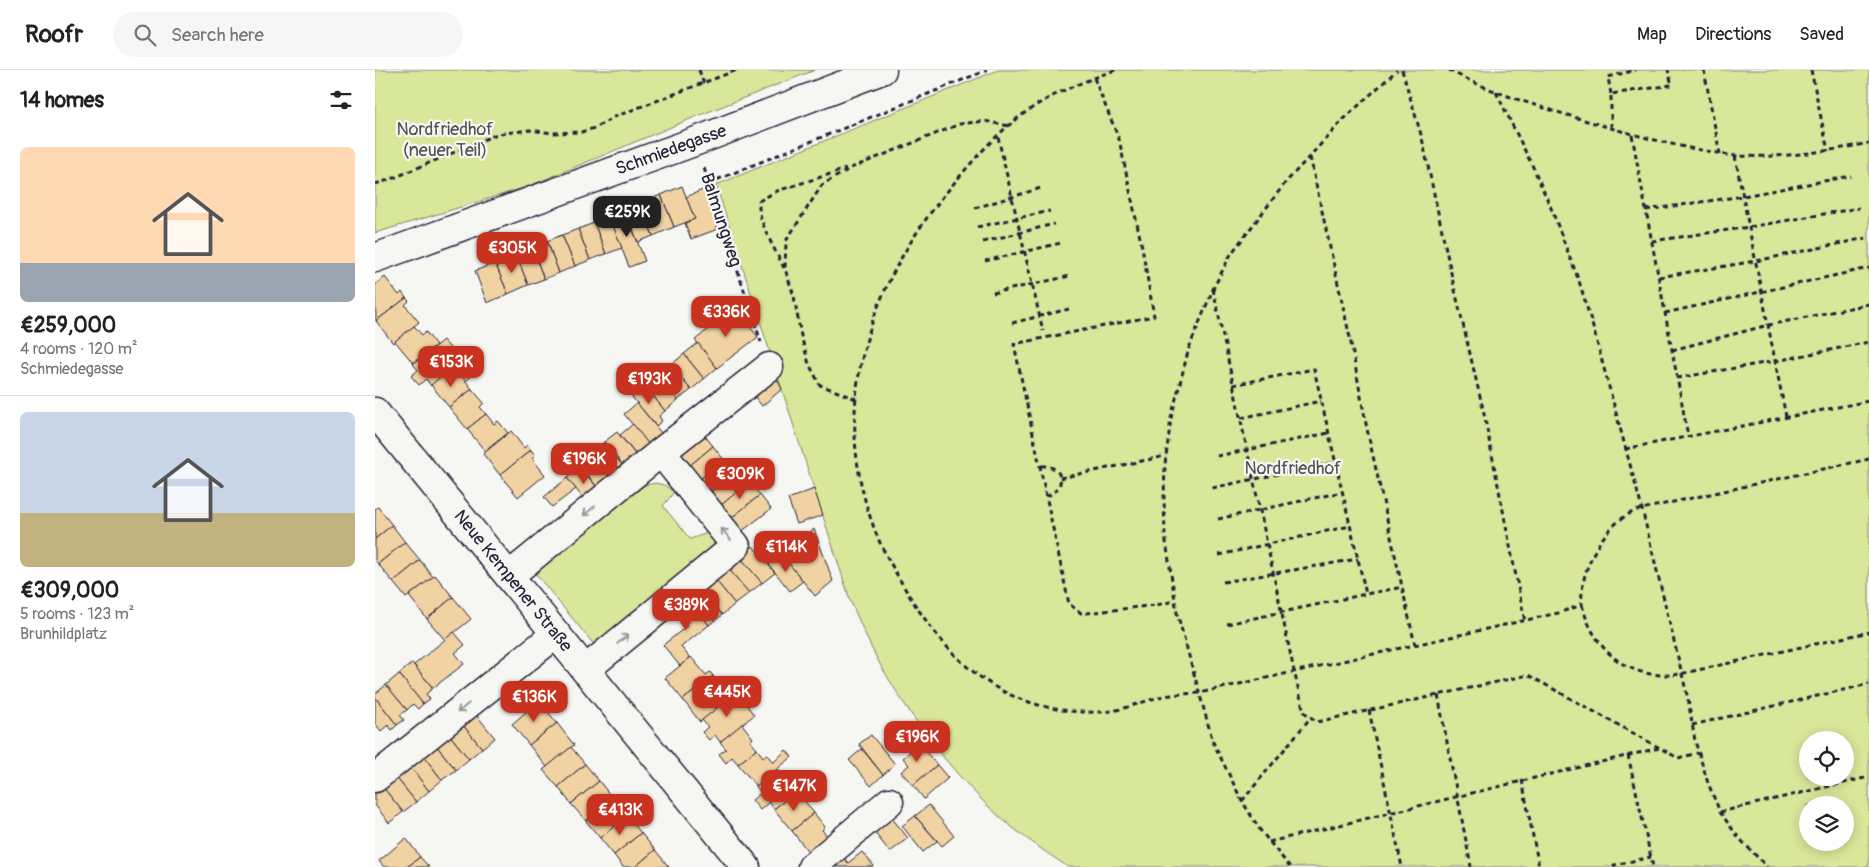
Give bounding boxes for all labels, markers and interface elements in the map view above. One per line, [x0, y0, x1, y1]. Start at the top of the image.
search box [113, 12, 463, 57]
text: Roofr [25, 20, 83, 49]
icon: search [131, 21, 159, 49]
text: Search here [171, 23, 264, 47]
text: Map [1637, 23, 1667, 46]
text: Directions [1695, 23, 1771, 46]
text: Saved [1799, 23, 1844, 46]
icon: filters [327, 86, 355, 114]
text: 14 homes [20, 87, 104, 114]
park label: Nordfriedhof (neuer Teil) [397, 118, 494, 162]
street label: Schmiedegasse [612, 119, 730, 181]
street label: Balmungweg [695, 170, 747, 270]
icon: home [143, 179, 233, 269]
pin: €259K [592, 196, 662, 238]
text: €259K [604, 202, 650, 222]
pin: €305K [477, 232, 547, 274]
text: €305K [488, 238, 536, 258]
pin: €336K [691, 296, 761, 338]
text: €336K [702, 302, 750, 322]
text: €259,000 [20, 312, 116, 339]
text: 4 rooms · 120 m² [20, 339, 137, 359]
pin: €153K [416, 346, 486, 388]
text: €153K [429, 352, 473, 372]
text: Schmiedegasse [20, 359, 123, 379]
pin: €193K [614, 362, 684, 405]
text: €193K [627, 369, 671, 389]
pin: €196K [549, 442, 619, 485]
icon: home [143, 445, 233, 535]
text: €196K [562, 449, 606, 469]
park label: Nordfriedhof [1245, 457, 1342, 480]
pin: €309K [705, 458, 775, 500]
text: €309K [716, 464, 764, 484]
street label: Neue Kempener Straße [449, 505, 577, 657]
one-way arrow [583, 505, 596, 516]
one-way arrow [721, 527, 732, 540]
pin: €114K [751, 530, 821, 573]
text: €114K [765, 537, 807, 557]
text: €309,000 [20, 577, 119, 604]
pin: €389K [651, 588, 721, 631]
text: €389K [663, 595, 709, 615]
text: 5 rooms · 123 m² [20, 604, 134, 624]
text: Brunhildplatz [20, 624, 107, 644]
one-way arrow [616, 634, 629, 645]
pin: €445K [692, 676, 762, 718]
pin: €136K [499, 680, 569, 723]
text: €445K [703, 682, 751, 702]
text: €136K [512, 687, 556, 707]
one-way arrow [457, 702, 470, 713]
pin: €196K [882, 720, 952, 763]
text: €196K [895, 727, 939, 747]
map controls [1799, 731, 1854, 851]
button: locate [1799, 731, 1854, 786]
pin: €147K [759, 770, 829, 812]
text: €147K [772, 776, 816, 796]
pin: €413K [585, 794, 655, 836]
button: layers [1799, 796, 1854, 851]
text: €413K [598, 800, 642, 820]

